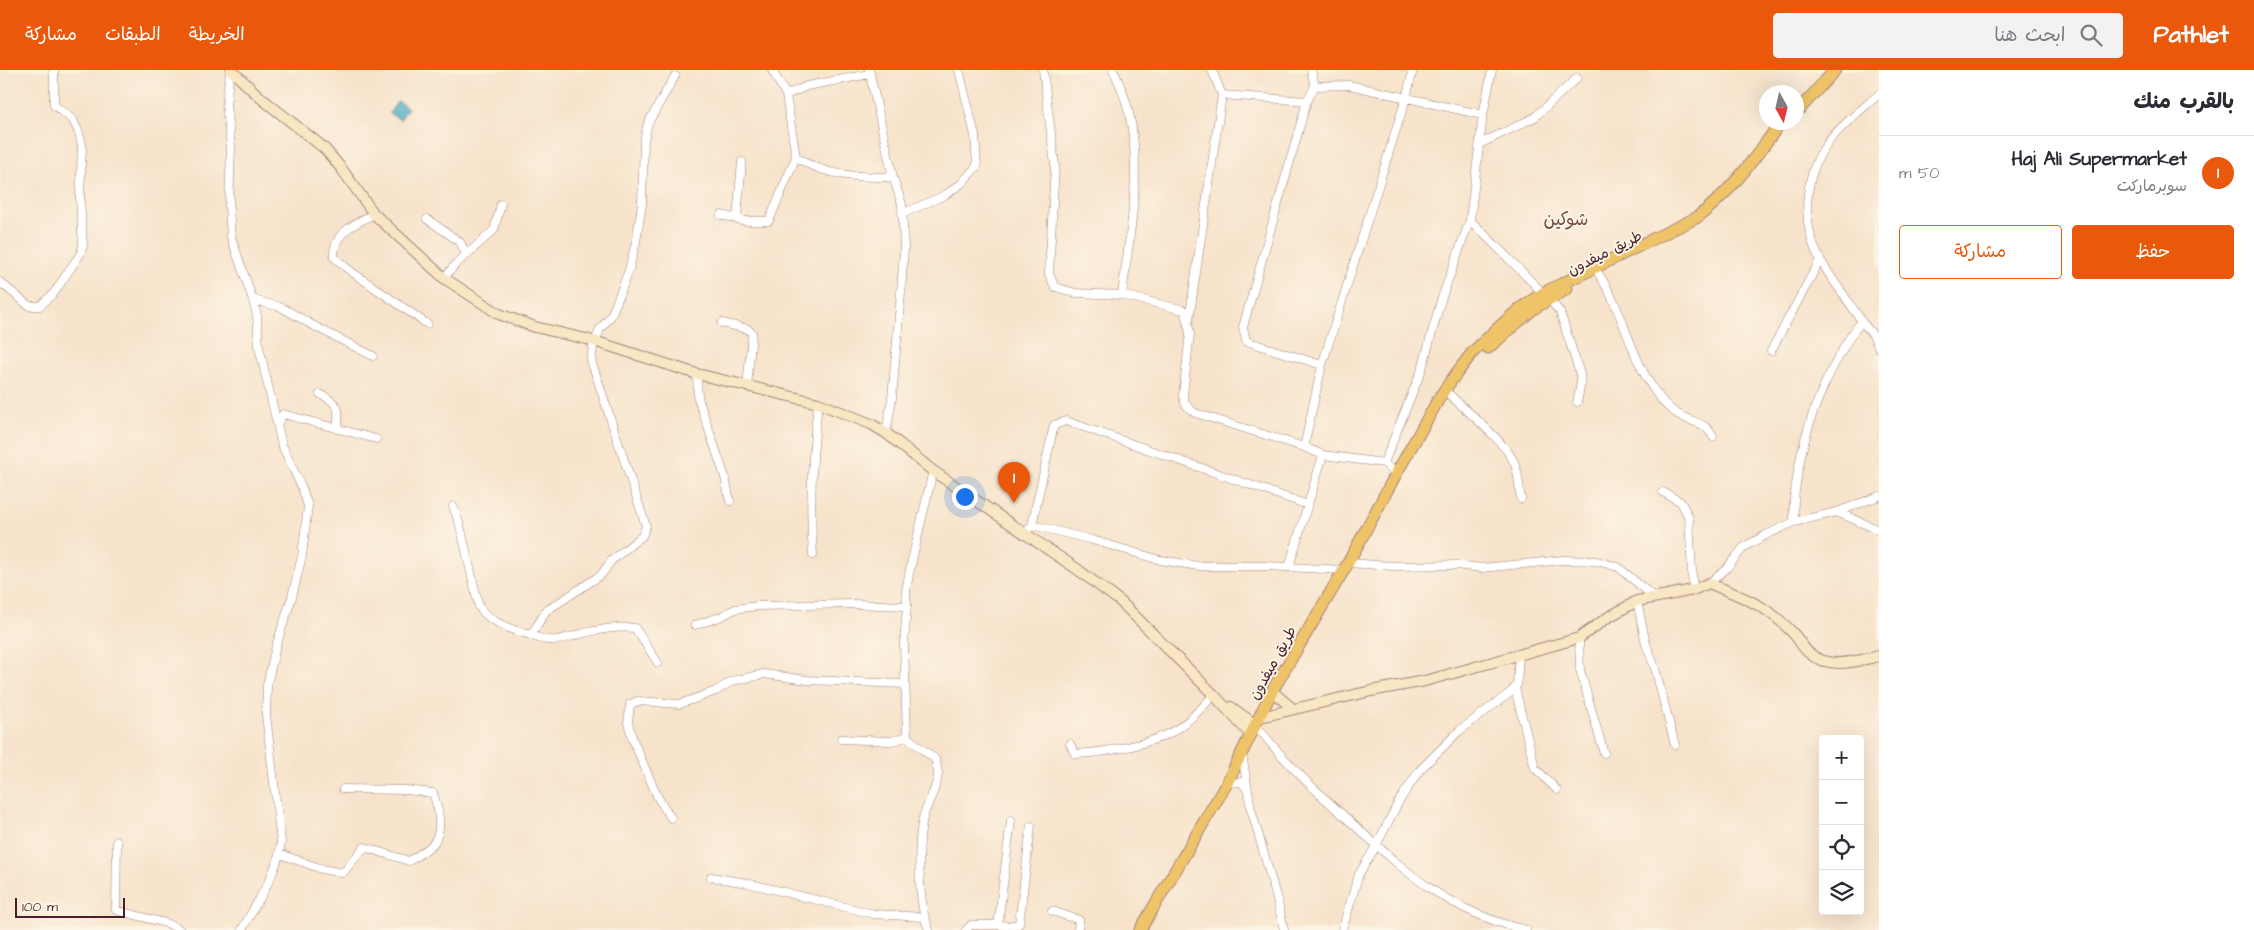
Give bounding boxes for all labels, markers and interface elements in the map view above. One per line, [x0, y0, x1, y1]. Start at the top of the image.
search box [1773, 13, 2123, 58]
text: Pathlet [2153, 18, 2229, 52]
icon: search [2077, 21, 2105, 49]
text: مشاركة [25, 22, 77, 47]
text: الطبقات [105, 22, 161, 47]
text: الخريطة [189, 22, 245, 47]
text: ابحث هنا [1994, 22, 2065, 49]
north arrow [1759, 85, 1804, 130]
text: بالقرب منك [2133, 87, 2234, 116]
text: Haj Ali Supermarket [2011, 146, 2187, 173]
text: 50 m [1899, 162, 1939, 184]
text: 1 [2217, 162, 2219, 184]
text: سوبرماركت [2117, 175, 2187, 197]
district label: شوكين [1544, 207, 1588, 232]
street label: طريق ميفدون [1564, 225, 1646, 281]
button: مشاركة [1899, 225, 2062, 279]
button: حفظ [2072, 225, 2234, 279]
pin: 1 [998, 462, 1030, 503]
your location [952, 484, 978, 510]
street label: طريق ميفدون [1244, 622, 1302, 704]
map controls [1819, 735, 1864, 915]
button: + [1819, 735, 1864, 780]
button: − [1819, 780, 1864, 825]
button: locate [1819, 825, 1864, 870]
button: layers [1819, 870, 1864, 915]
scale bar [15, 895, 125, 918]
text: 100 m [22, 897, 58, 917]

